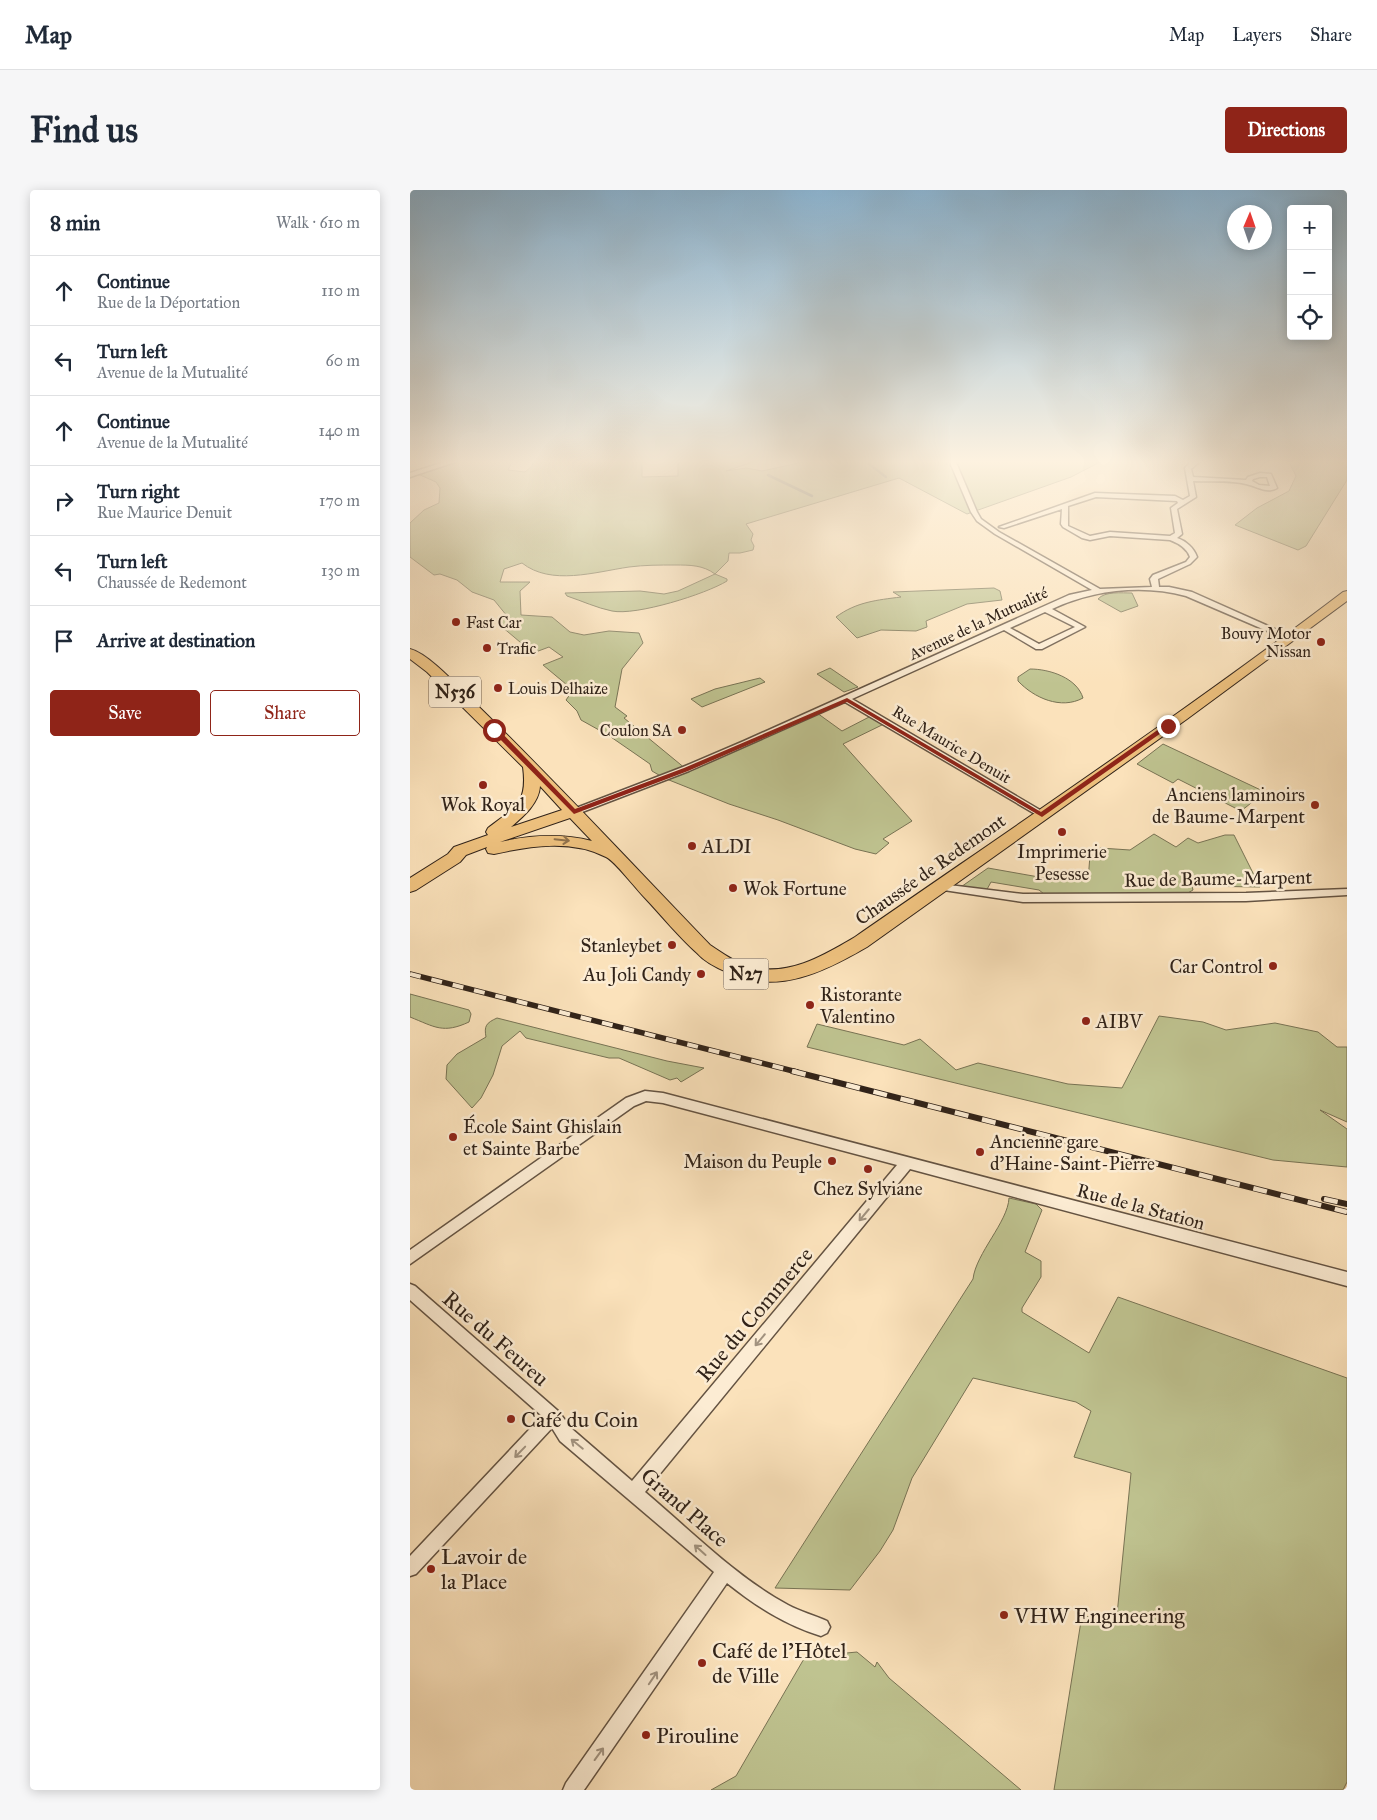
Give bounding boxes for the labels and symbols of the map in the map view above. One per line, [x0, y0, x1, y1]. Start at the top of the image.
north arrow [1227, 205, 1272, 250]
street label: Avenue de la Mutualité [905, 583, 1051, 664]
place label: Fast Car [466, 613, 521, 632]
marker: Fast Car [450, 616, 462, 628]
place label: Bouvy Motor Nissan [1221, 624, 1311, 661]
marker: Bouvy Motor Nissan [1315, 636, 1327, 648]
place label: Trafic [497, 639, 537, 658]
marker: Trafic [481, 642, 493, 654]
road number: N536 [429, 677, 481, 708]
place label: Louis Delhaize [508, 679, 608, 698]
marker: Louis Delhaize [492, 682, 504, 694]
street label: Rue Maurice Denuit [889, 701, 1015, 788]
route end [1157, 715, 1180, 738]
route start [483, 719, 506, 742]
place label: Coulon SA [600, 721, 672, 740]
marker: Coulon SA [676, 724, 688, 736]
marker: Wok Royal [477, 779, 489, 791]
place label: Anciens laminoirs de Baume-Marpent [1152, 783, 1305, 828]
place label: Wok Royal [441, 793, 526, 816]
marker: Anciens laminoirs de Baume-Marpent [1309, 799, 1321, 811]
street label: Chaussée de Redemont [851, 809, 1010, 930]
marker: Imprimerie Pesesse [1056, 826, 1068, 838]
one-way arrow [554, 835, 570, 845]
place label: ALDI [701, 835, 752, 858]
marker: ALDI [686, 840, 698, 852]
place label: Imprimerie Pesesse [1017, 840, 1107, 885]
street label: Rue de Baume-Marpent [1124, 865, 1313, 892]
place label: Wok Fortune [743, 877, 847, 900]
marker: Wok Fortune [727, 882, 739, 894]
place label: Stanleybet [580, 934, 662, 957]
marker: Stanleybet [666, 939, 678, 951]
place label: Car Control [1169, 955, 1264, 978]
road number: N27 [724, 959, 768, 990]
marker: Car Control [1267, 960, 1279, 972]
place label: Au Joli Candy [582, 963, 692, 987]
marker: Au Joli Candy [695, 968, 707, 980]
place label: Ristorante Valentino [819, 983, 902, 1028]
marker: Ristorante Valentino [804, 999, 816, 1011]
place label: AIBV [1095, 1010, 1143, 1033]
marker: AIBV [1080, 1015, 1092, 1027]
place label: École Saint Ghislain et Sainte Barbe [463, 1114, 622, 1160]
place label: Ancienne gare d'Haine-Saint-Pierre [989, 1130, 1155, 1175]
marker: École Saint Ghislain et Sainte Barbe [447, 1131, 459, 1143]
marker: Ancienne gare d'Haine-Saint-Pierre [974, 1146, 986, 1158]
place label: Maison du Peuple [684, 1150, 822, 1173]
marker: Maison du Peuple [826, 1155, 838, 1167]
marker: Chez Sylviane [862, 1163, 874, 1175]
place label: Chez Sylviane [813, 1177, 923, 1200]
street label: Rue de la Station [1074, 1178, 1207, 1235]
one-way arrow [858, 1208, 869, 1221]
street label: Rue du Commerce [690, 1242, 818, 1387]
street label: Rue du Feureu [437, 1285, 555, 1392]
one-way arrow [754, 1333, 765, 1346]
place label: Café du Coin [521, 1406, 638, 1433]
marker: Café du Coin [505, 1413, 517, 1425]
one-way arrow [570, 1438, 583, 1449]
one-way arrow [514, 1446, 526, 1458]
street label: Grand Place [635, 1462, 734, 1553]
place label: Lavoir de la Place [441, 1543, 527, 1595]
one-way arrow [693, 1544, 706, 1556]
marker: Lavoir de la Place [425, 1563, 437, 1575]
place label: VHW Engineering [1013, 1602, 1185, 1629]
marker: VHW Engineering [998, 1609, 1010, 1621]
place label: Café de l'Hôtel de Ville [712, 1637, 847, 1689]
marker: Café de l'Hôtel de Ville [696, 1657, 708, 1669]
one-way arrow [648, 1671, 658, 1685]
place label: Pirouline [656, 1722, 739, 1749]
marker: Pirouline [640, 1729, 652, 1741]
one-way arrow [593, 1748, 604, 1761]

